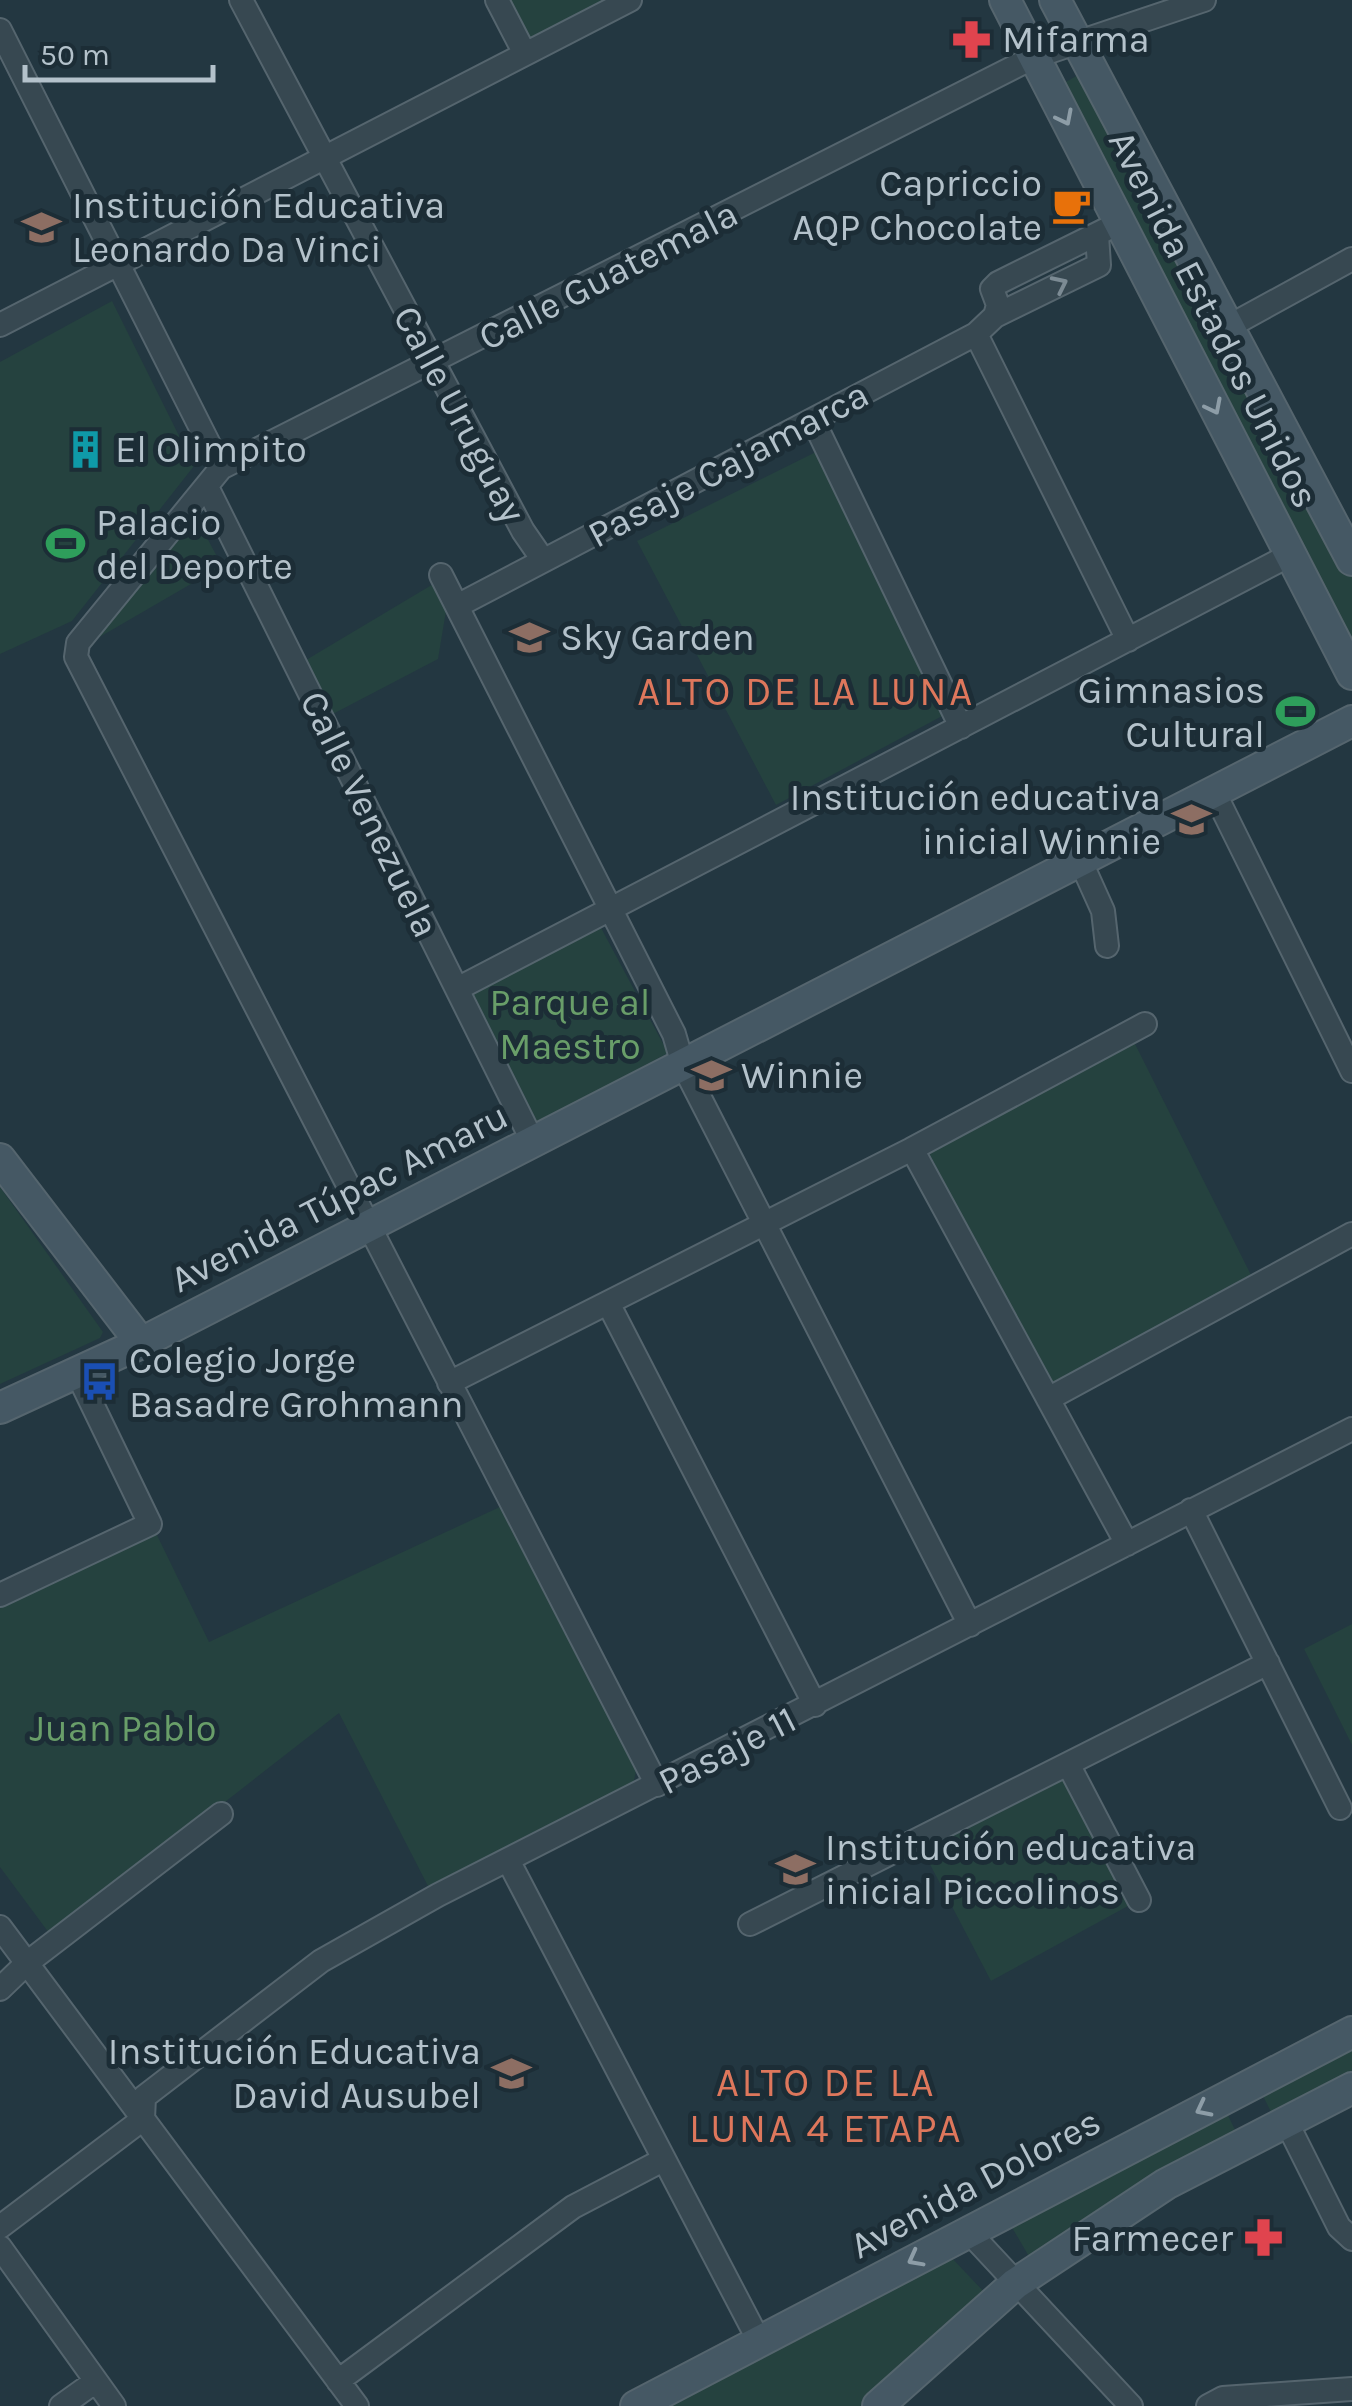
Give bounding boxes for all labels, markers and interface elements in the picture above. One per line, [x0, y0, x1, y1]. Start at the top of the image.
place label: Mifarma [1002, 17, 1150, 62]
pharmacy icon: Mifarma [951, 18, 993, 60]
scale bar [25, 20, 212, 82]
text: 50 m [40, 37, 110, 73]
one-way arrow [1053, 107, 1072, 125]
street label: Avenida Estados Unidos [1099, 123, 1328, 515]
place label: Capriccio AQP Chocolate [793, 161, 1042, 250]
place label: Institución Educativa Leonardo Da Vinci [72, 183, 445, 272]
cafe icon: Capriccio AQP Chocolate [1051, 184, 1093, 226]
street label: Calle Guatemala [471, 191, 745, 360]
school or university icon: Institución Educativa Leonardo Da Vinci [21, 206, 63, 248]
one-way arrow [1050, 277, 1068, 296]
street label: Calle Uruguay [384, 298, 536, 530]
street label: Pasaje Cajamarca [580, 372, 876, 557]
one-way arrow [1202, 396, 1221, 414]
place label: El Olimpito [115, 427, 307, 472]
building icon: El Olimpito [64, 428, 106, 470]
place label: Palacio del Deporte [96, 500, 293, 589]
sports icon: Palacio del Deporte [45, 523, 87, 565]
place label: Sky Garden [560, 615, 755, 660]
school or university icon: Sky Garden [509, 616, 551, 658]
district label: ALTO DE LA LUNA [637, 668, 975, 715]
place label: Gimnasios Cultural [1078, 668, 1265, 757]
street label: Calle Venezuela [291, 684, 449, 945]
sports icon: Gimnasios Cultural [1274, 691, 1316, 733]
place label: Institución educativa inicial Winnie [790, 775, 1161, 864]
school or university icon: Institución educativa inicial Winnie [1170, 798, 1212, 840]
park label: Parque al Maestro [489, 980, 651, 1069]
place label: Winnie [741, 1053, 863, 1098]
school or university icon: Winnie [690, 1054, 732, 1096]
street label: Avenida Túpac Amaru [163, 1093, 515, 1302]
place label: Colegio Jorge Basadre Grohmann [129, 1338, 463, 1427]
bus stop icon: Colegio Jorge Basadre Grohmann [78, 1361, 120, 1403]
street label: Pasaje 11 [651, 1697, 804, 1804]
park label: Juan Pablo [29, 1706, 217, 1751]
place label: Institución educativa inicial Piccolinos [825, 1825, 1196, 1914]
school or university icon: Institución educativa inicial Piccolinos [774, 1848, 816, 1890]
place label: Institución Educativa David Ausubel [108, 2029, 481, 2118]
school or university icon: Institución Educativa David Ausubel [490, 2052, 532, 2094]
district label: ALTO DE LA LUNA 4 ETAPA [689, 2059, 963, 2152]
one-way arrow [1196, 2097, 1214, 2116]
street label: Avenida Dolores [842, 2099, 1108, 2268]
place label: Farmecer [1071, 2216, 1233, 2261]
pharmacy icon: Farmecer [1242, 2217, 1284, 2259]
one-way arrow [907, 2247, 925, 2267]

